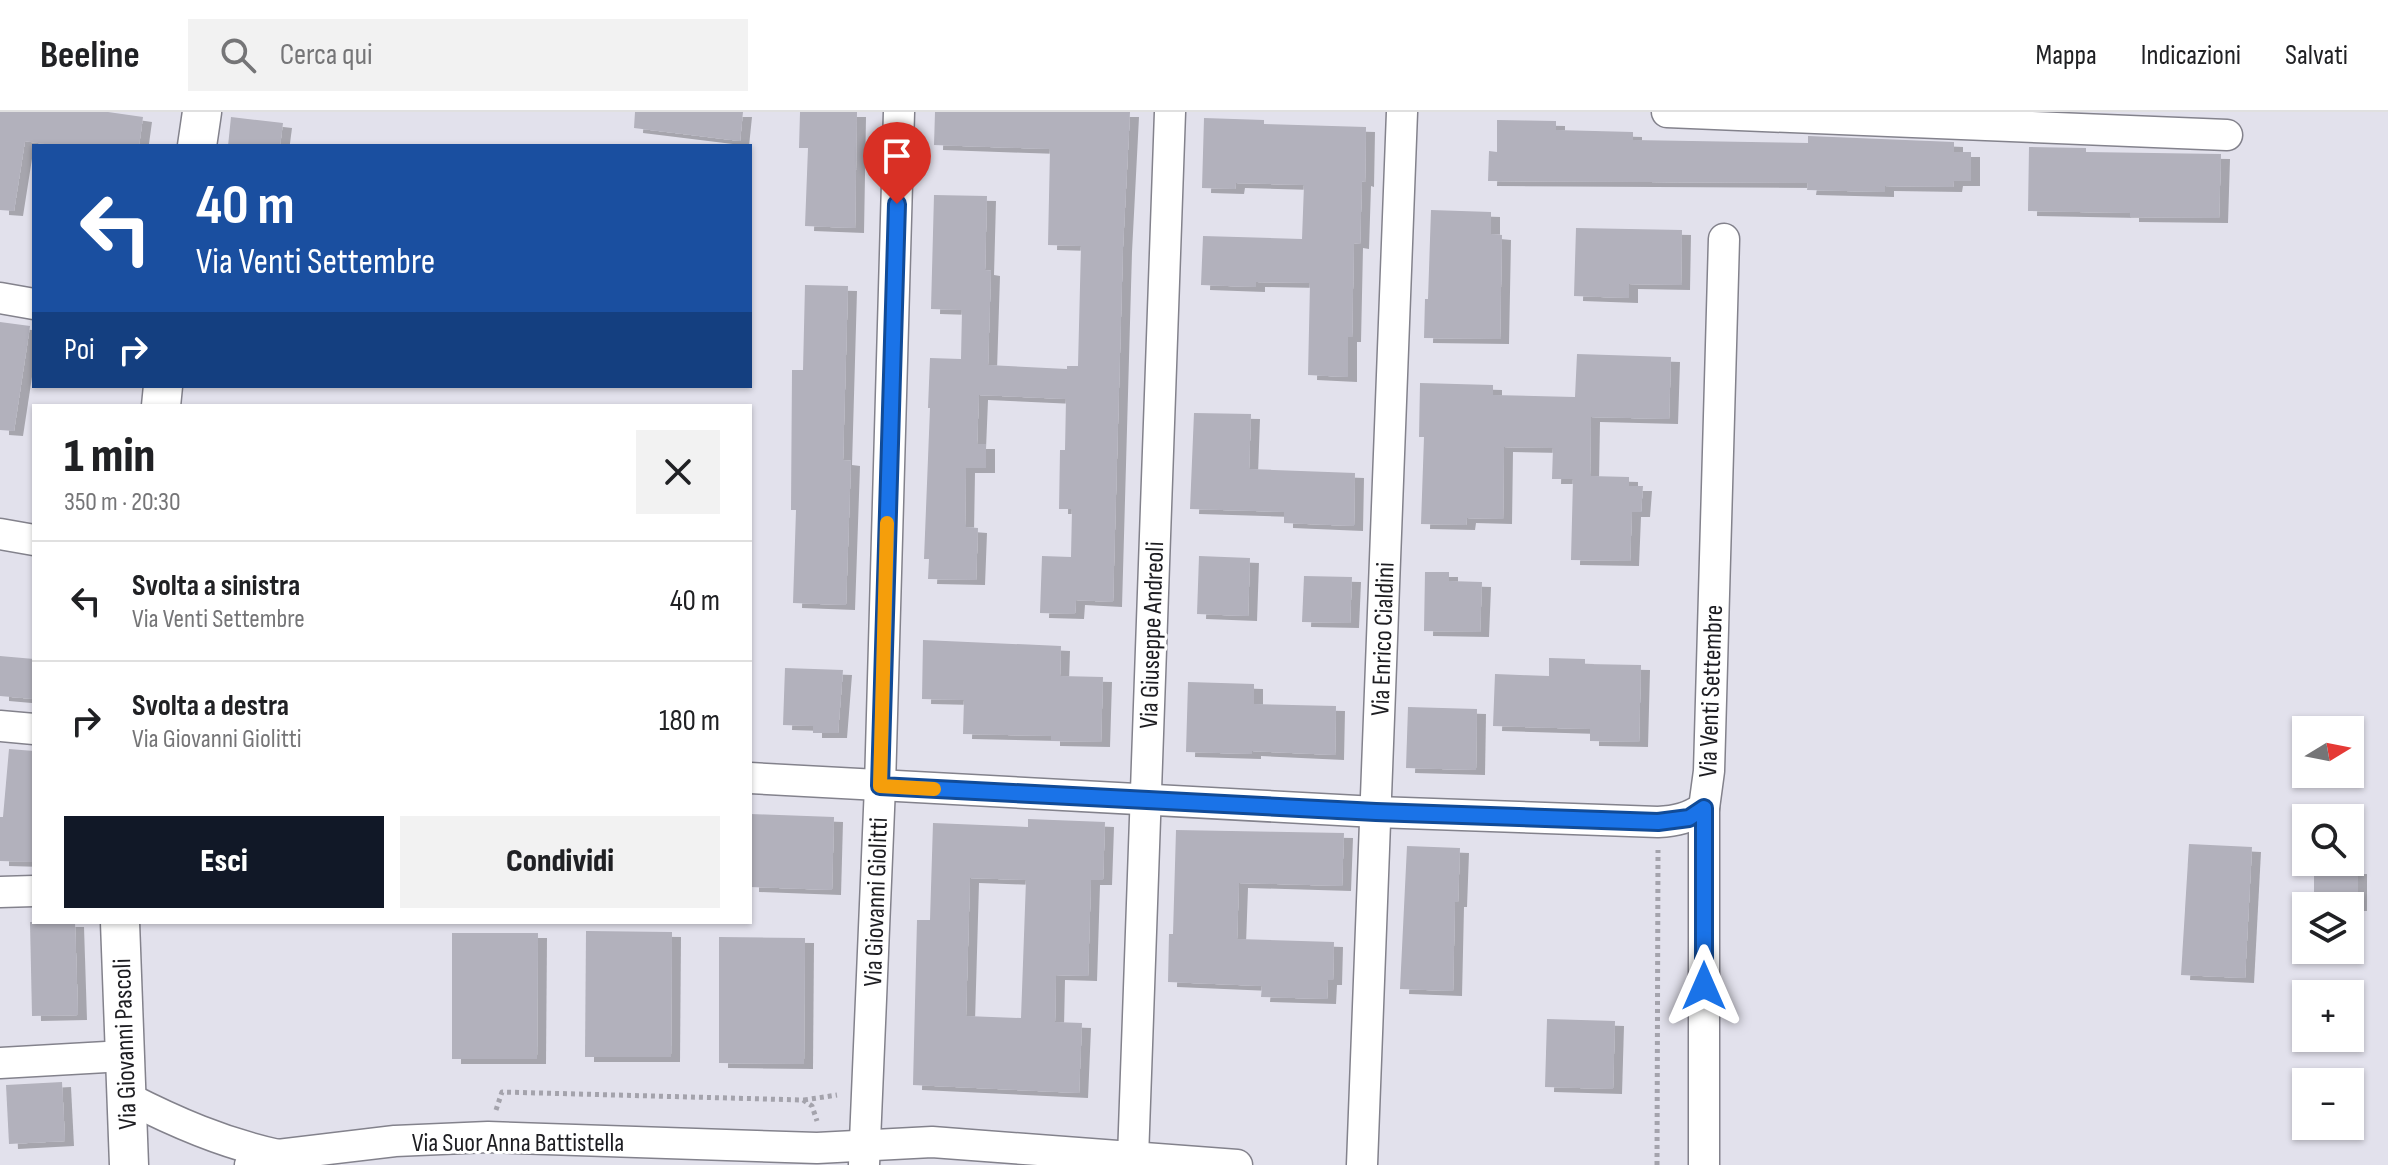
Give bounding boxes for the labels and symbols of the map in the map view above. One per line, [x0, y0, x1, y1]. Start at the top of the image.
pin [863, 122, 931, 204]
street label: Via Giuseppe Andreoli [1134, 541, 1171, 729]
street label: Via Enrico Cialdini [1365, 562, 1402, 717]
street label: Via Venti Settembre [1693, 604, 1730, 778]
north arrow [2292, 716, 2364, 788]
street label: Via Giovanni Giolitti [858, 817, 895, 987]
position arrow [1662, 944, 1746, 1028]
street label: Via Giovanni Pascoli [107, 958, 144, 1130]
street label: Via Suor Anna Battistella [412, 1128, 624, 1159]

